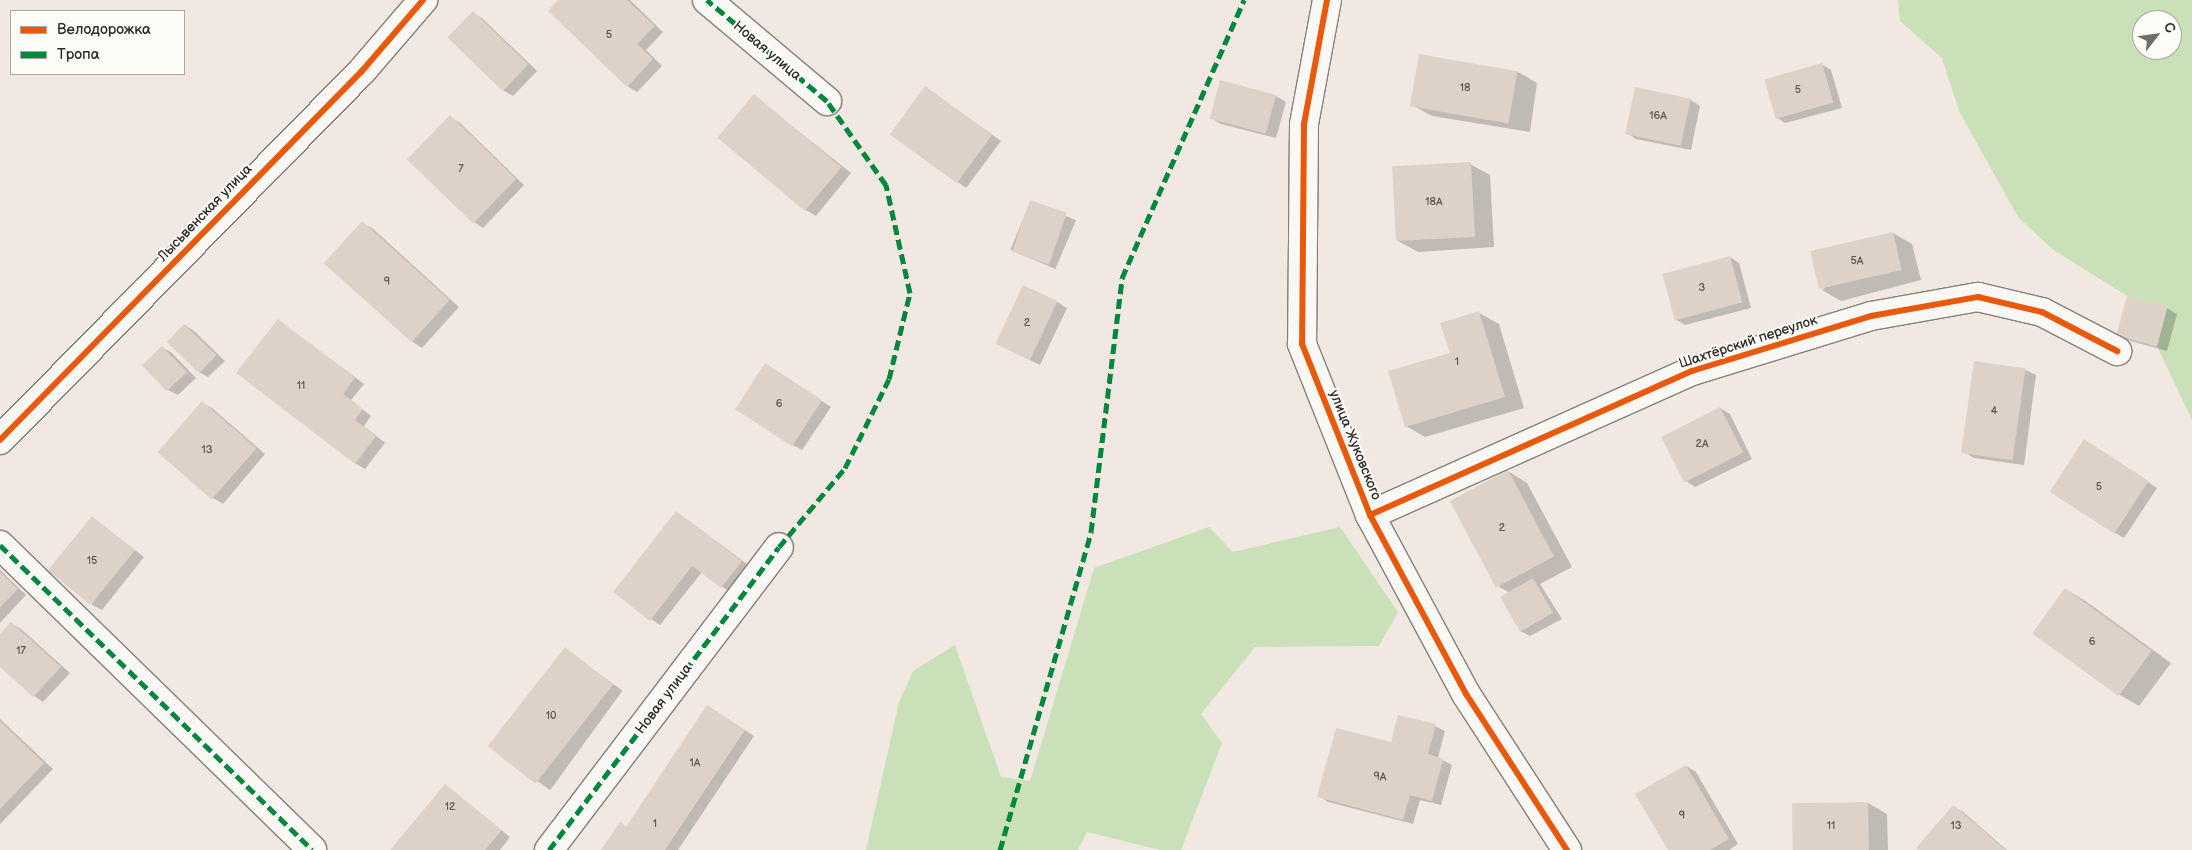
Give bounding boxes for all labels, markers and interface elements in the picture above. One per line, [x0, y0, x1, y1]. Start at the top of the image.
legend [10, 10, 185, 75]
north arrow [2132, 10, 2182, 60]
street label: Новая улица [730, 18, 804, 84]
text: С [2160, 19, 2179, 36]
text: Велодорожка [57, 20, 151, 39]
house number: 5 [606, 28, 612, 42]
text: Тропа [57, 45, 100, 64]
house number: 18 [1460, 81, 1470, 95]
house number: 5 [1795, 83, 1801, 97]
house number: 16А [1649, 109, 1667, 123]
street label: Лысьвенская улица [154, 161, 256, 265]
house number: 7 [458, 162, 464, 176]
house number: 18А [1425, 195, 1443, 209]
house number: 5А [1851, 254, 1863, 268]
house number: 9 [384, 275, 390, 289]
house number: 3 [1699, 281, 1705, 295]
street label: Шахтёрский переулок [1677, 312, 1819, 372]
house number: 2 [1024, 316, 1030, 330]
house number: 1 [1455, 355, 1459, 369]
house number: 11 [297, 379, 305, 393]
street label: улица Жуковского [1325, 388, 1385, 502]
house number: 6 [776, 397, 782, 411]
house number: 4 [1991, 404, 1997, 418]
house number: 2А [1695, 437, 1709, 451]
house number: 13 [201, 443, 213, 457]
house number: 5 [2096, 480, 2102, 494]
house number: 2 [1499, 521, 1505, 535]
house number: 15 [87, 554, 97, 568]
house number: 6 [2089, 635, 2095, 649]
house number: 17 [16, 644, 26, 658]
street label: Новая улица [632, 661, 696, 737]
house number: 10 [546, 709, 556, 723]
house number: 1А [690, 756, 700, 770]
house number: 9А [1373, 770, 1387, 784]
house number: 12 [445, 800, 455, 814]
house number: 9 [1679, 809, 1685, 823]
house number: 1 [653, 817, 657, 831]
house number: 11 [1827, 819, 1835, 833]
house number: 13 [1950, 819, 1962, 833]

